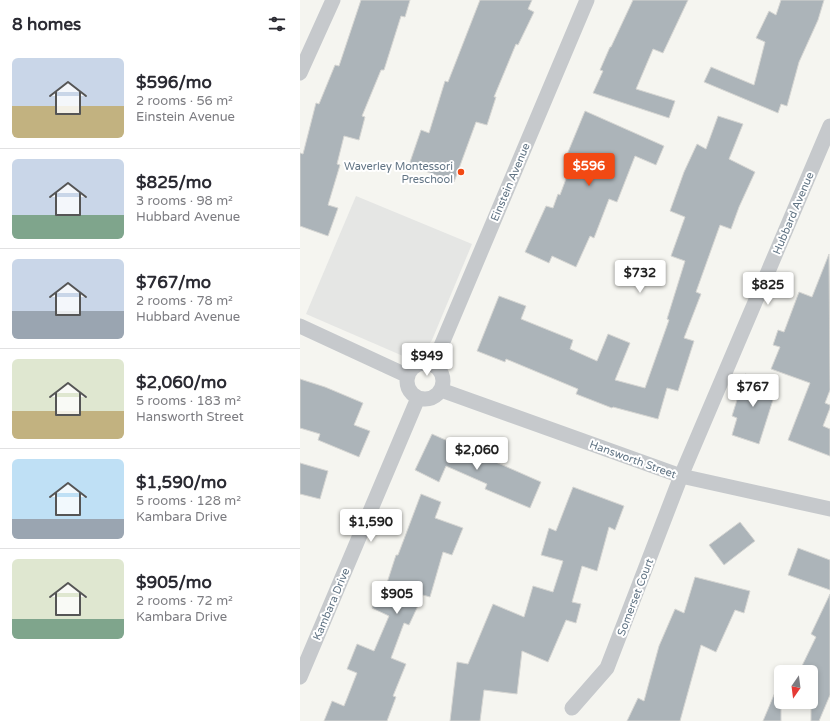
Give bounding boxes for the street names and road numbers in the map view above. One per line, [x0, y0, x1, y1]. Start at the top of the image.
street label: Einstein Avenue [488, 141, 533, 223]
street label: Hubbard Avenue [770, 170, 817, 256]
street label: Hansworth Street [588, 438, 678, 481]
street label: Somerset Court [615, 557, 656, 638]
street label: Kambara Drive [310, 566, 353, 642]

